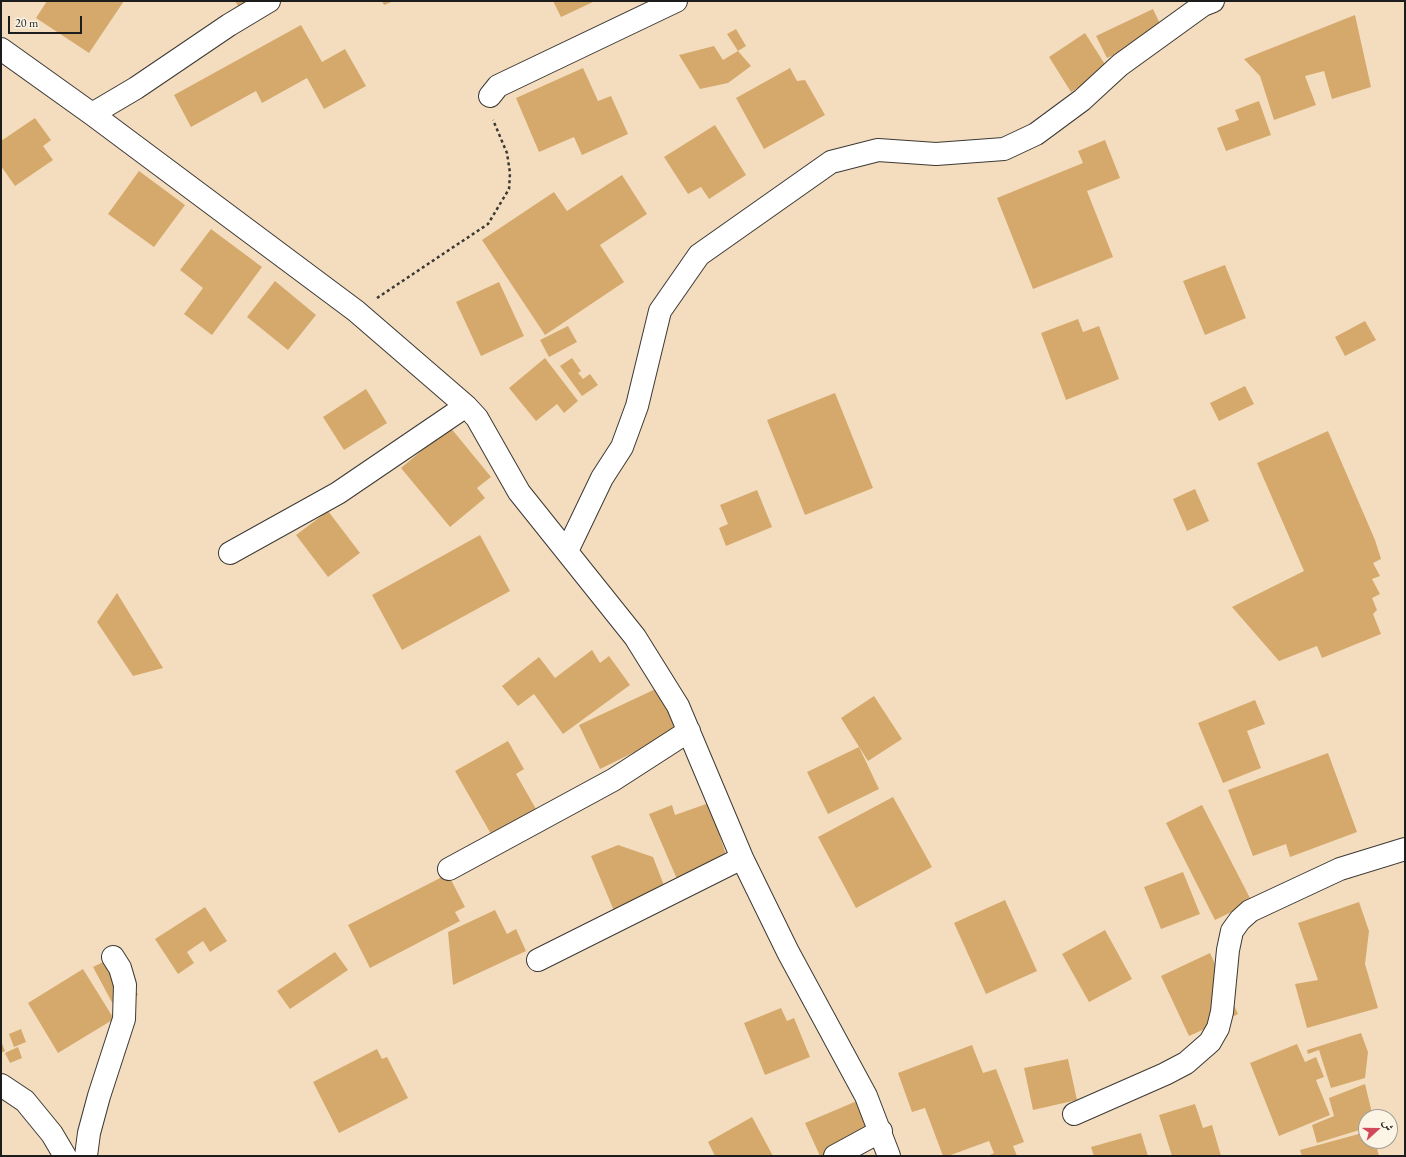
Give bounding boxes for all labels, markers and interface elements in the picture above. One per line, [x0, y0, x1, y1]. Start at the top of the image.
scale bar [10, 8, 84, 34]
text: 20 m [15, 15, 38, 31]
north arrow [1358, 1109, 1398, 1149]
text: ش [1380, 1117, 1397, 1133]

